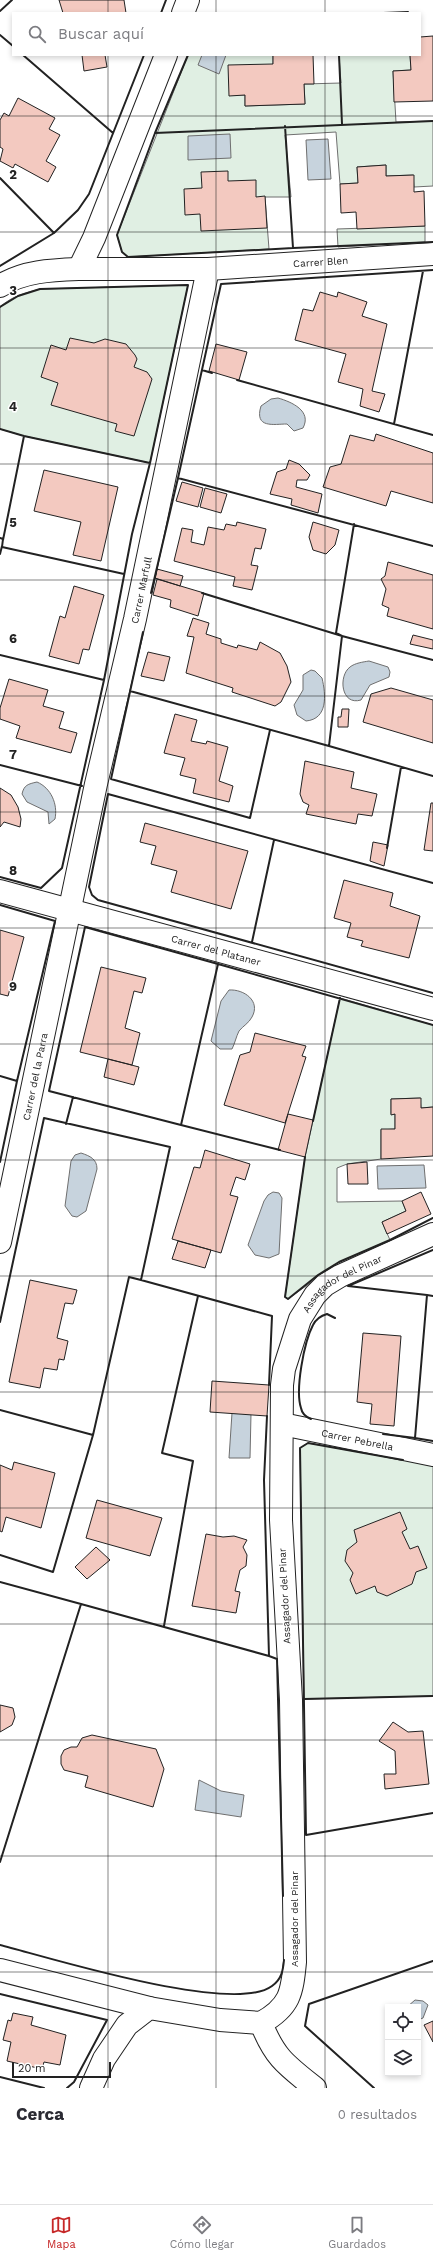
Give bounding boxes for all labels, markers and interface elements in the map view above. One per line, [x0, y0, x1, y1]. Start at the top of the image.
search box [12, 12, 421, 56]
icon: search [26, 23, 48, 45]
text: Buscar aquí [58, 25, 144, 43]
text: 2 [9, 167, 17, 182]
street label: Carrer Blen [293, 255, 349, 269]
text: 3 [9, 283, 17, 298]
text: 4 [9, 399, 18, 414]
text: 5 [9, 515, 17, 530]
street label: Carrer Marfull [129, 556, 154, 625]
text: 6 [9, 631, 17, 646]
text: 7 [9, 747, 17, 762]
text: 8 [9, 863, 17, 878]
street label: Carrer del Plataner [170, 933, 262, 968]
text: 9 [9, 979, 17, 994]
street label: Carrer del la Parra [21, 1032, 50, 1122]
street label: Assagador del Pinar [300, 1253, 384, 1315]
street label: Carrer Pebrella [320, 1427, 395, 1453]
street label: Assagador del Pinar [276, 1548, 293, 1644]
street label: Assagador del Pinar [289, 1871, 300, 1967]
map controls [385, 2004, 421, 2076]
button: locate [385, 2004, 421, 2040]
button: layers [385, 2040, 421, 2076]
scale bar [12, 2060, 111, 2079]
text: 20 m [18, 2062, 46, 2075]
text: Cerca [16, 2104, 64, 2124]
text: 0 resultados [338, 2107, 417, 2122]
tab: Mapa [47, 2214, 76, 2251]
tab: Cómo llegar [170, 2214, 234, 2251]
tab: Guardados [328, 2214, 386, 2251]

